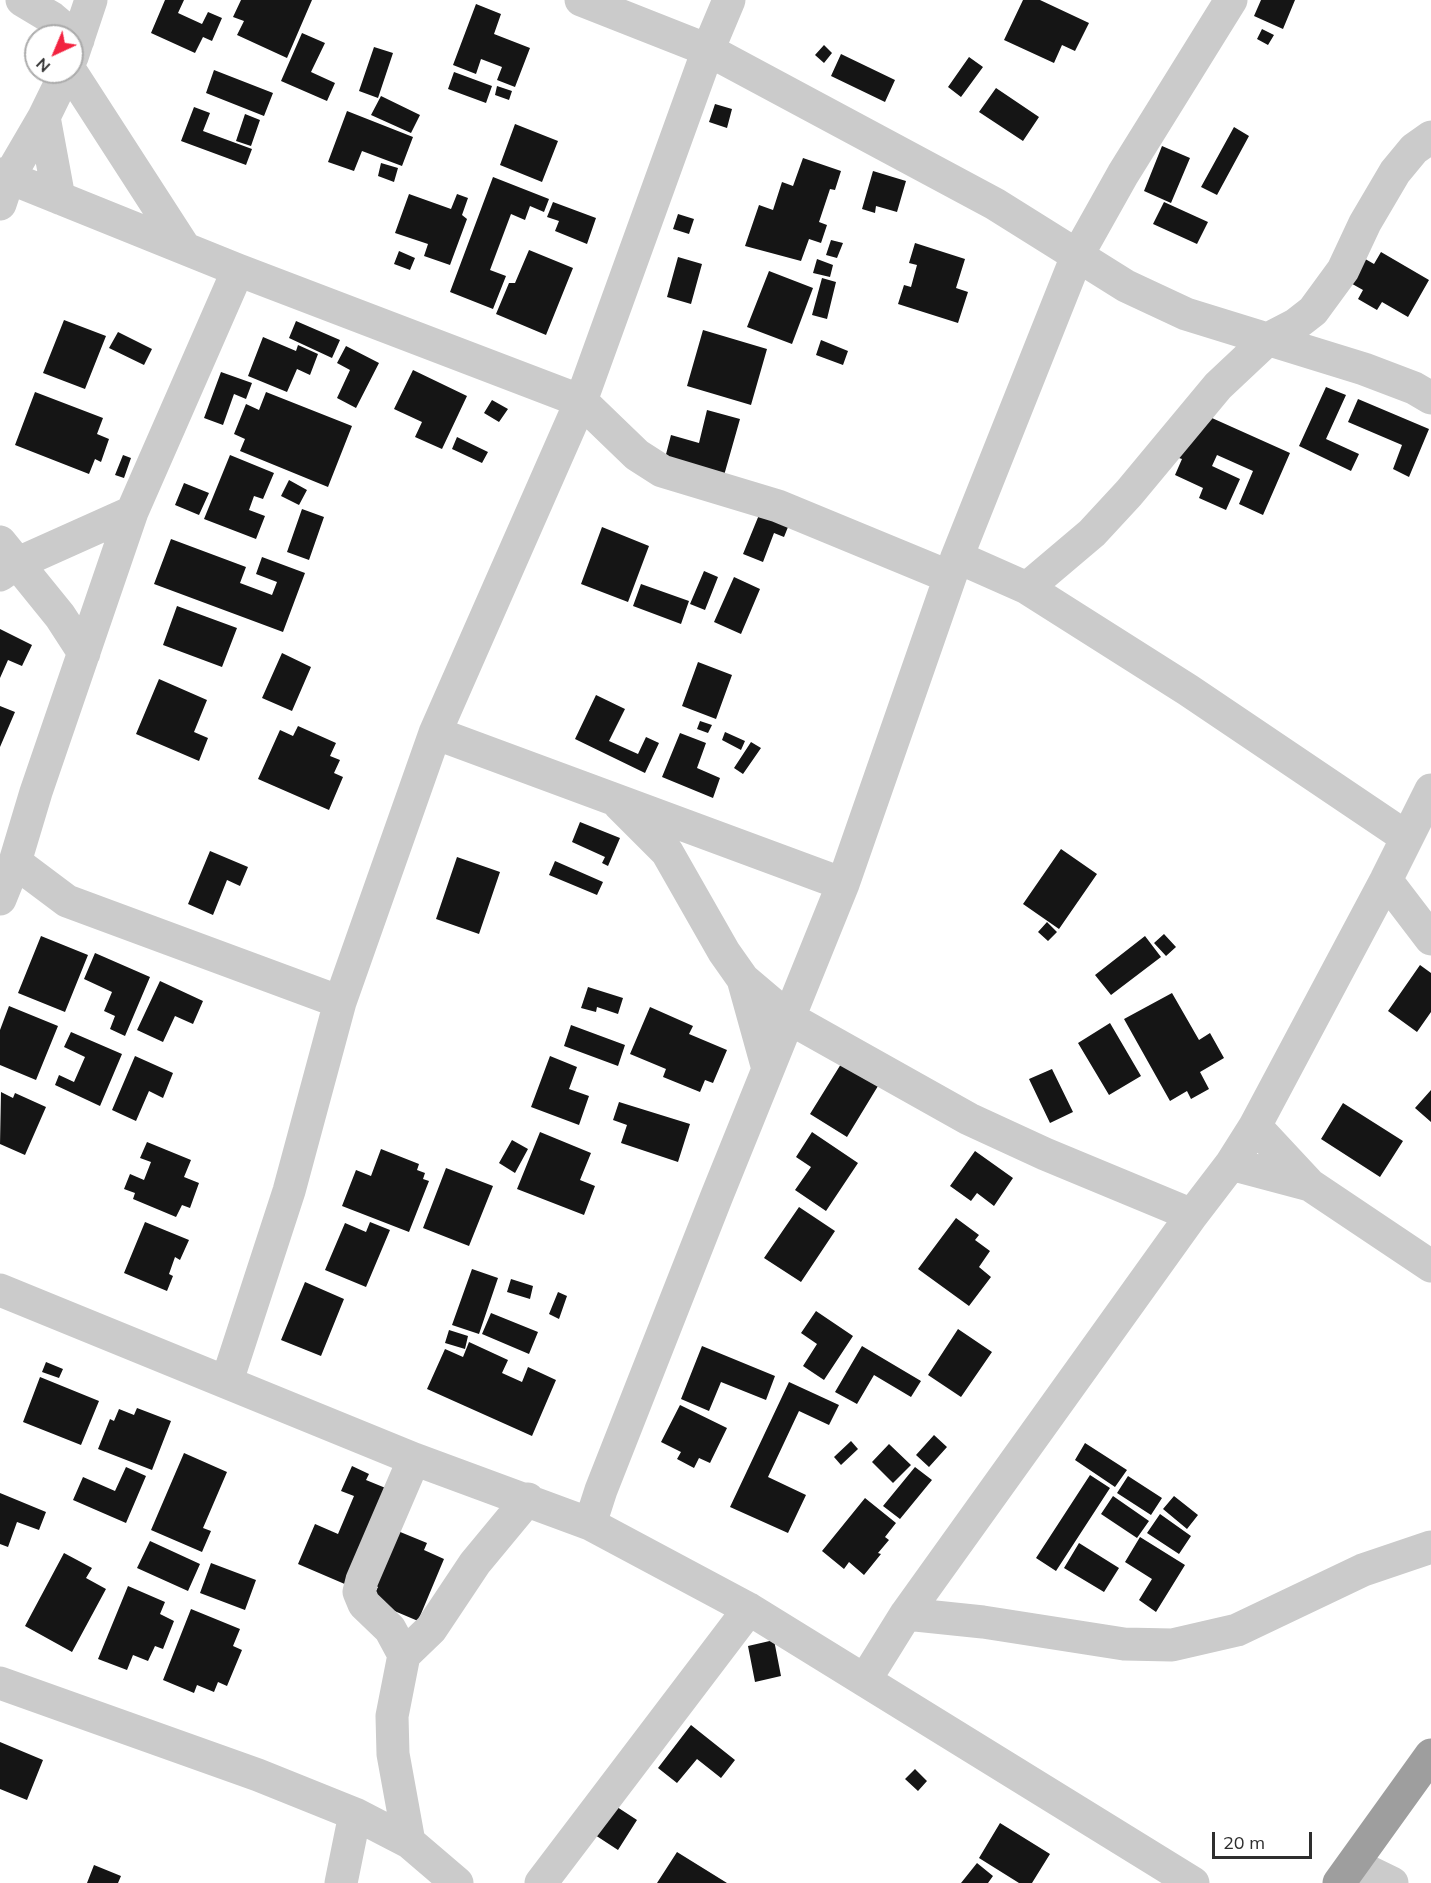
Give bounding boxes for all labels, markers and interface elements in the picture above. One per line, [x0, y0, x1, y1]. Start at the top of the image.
north arrow [24, 24, 84, 84]
text: N [32, 54, 54, 77]
scale bar [1215, 1820, 1316, 1858]
text: 20 m [1223, 1831, 1265, 1854]

